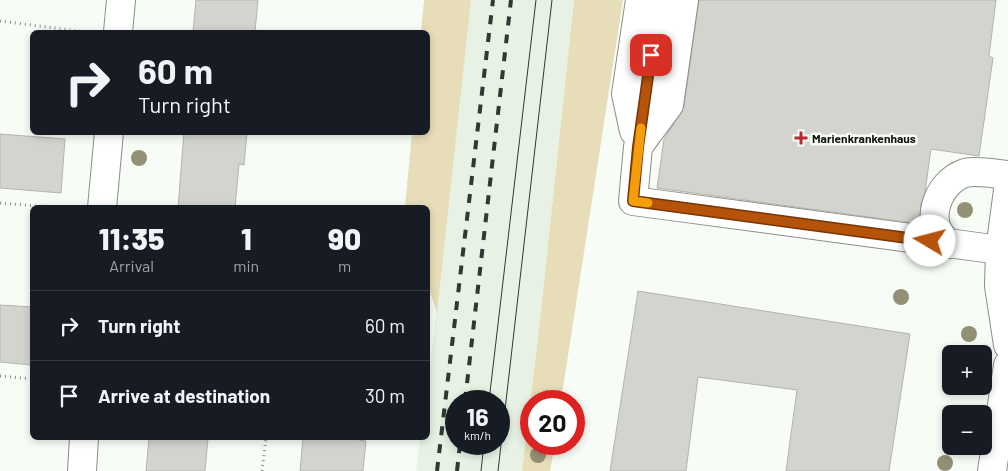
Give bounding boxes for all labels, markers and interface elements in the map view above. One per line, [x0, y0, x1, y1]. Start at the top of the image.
pin [630, 34, 672, 76]
icon: arrive [637, 41, 665, 69]
text: 60 m [138, 49, 213, 91]
icon: right [55, 50, 120, 115]
text: Turn right [138, 91, 231, 117]
marker: Marienkrankenhaus [794, 131, 808, 145]
place label: Marienkrankenhaus [812, 131, 916, 145]
position arrow [903, 214, 955, 266]
text: 11:35 [99, 220, 164, 256]
text: 1 [241, 220, 252, 256]
text: 90 [328, 220, 361, 256]
text: Arrival [109, 256, 154, 275]
text: min [233, 256, 259, 275]
text: m [338, 256, 351, 275]
icon: right [55, 312, 83, 340]
text: Turn right [98, 314, 180, 337]
text: 60 m [365, 314, 405, 337]
map controls [942, 345, 992, 455]
button: + [942, 345, 992, 395]
icon: arrive [55, 382, 83, 410]
text: Arrive at destination [98, 384, 270, 407]
text: 30 m [365, 384, 405, 407]
speed limit sign: 20 [520, 390, 585, 455]
text: 16 [466, 401, 489, 431]
button: − [942, 405, 992, 455]
text: km/h [464, 428, 491, 442]

